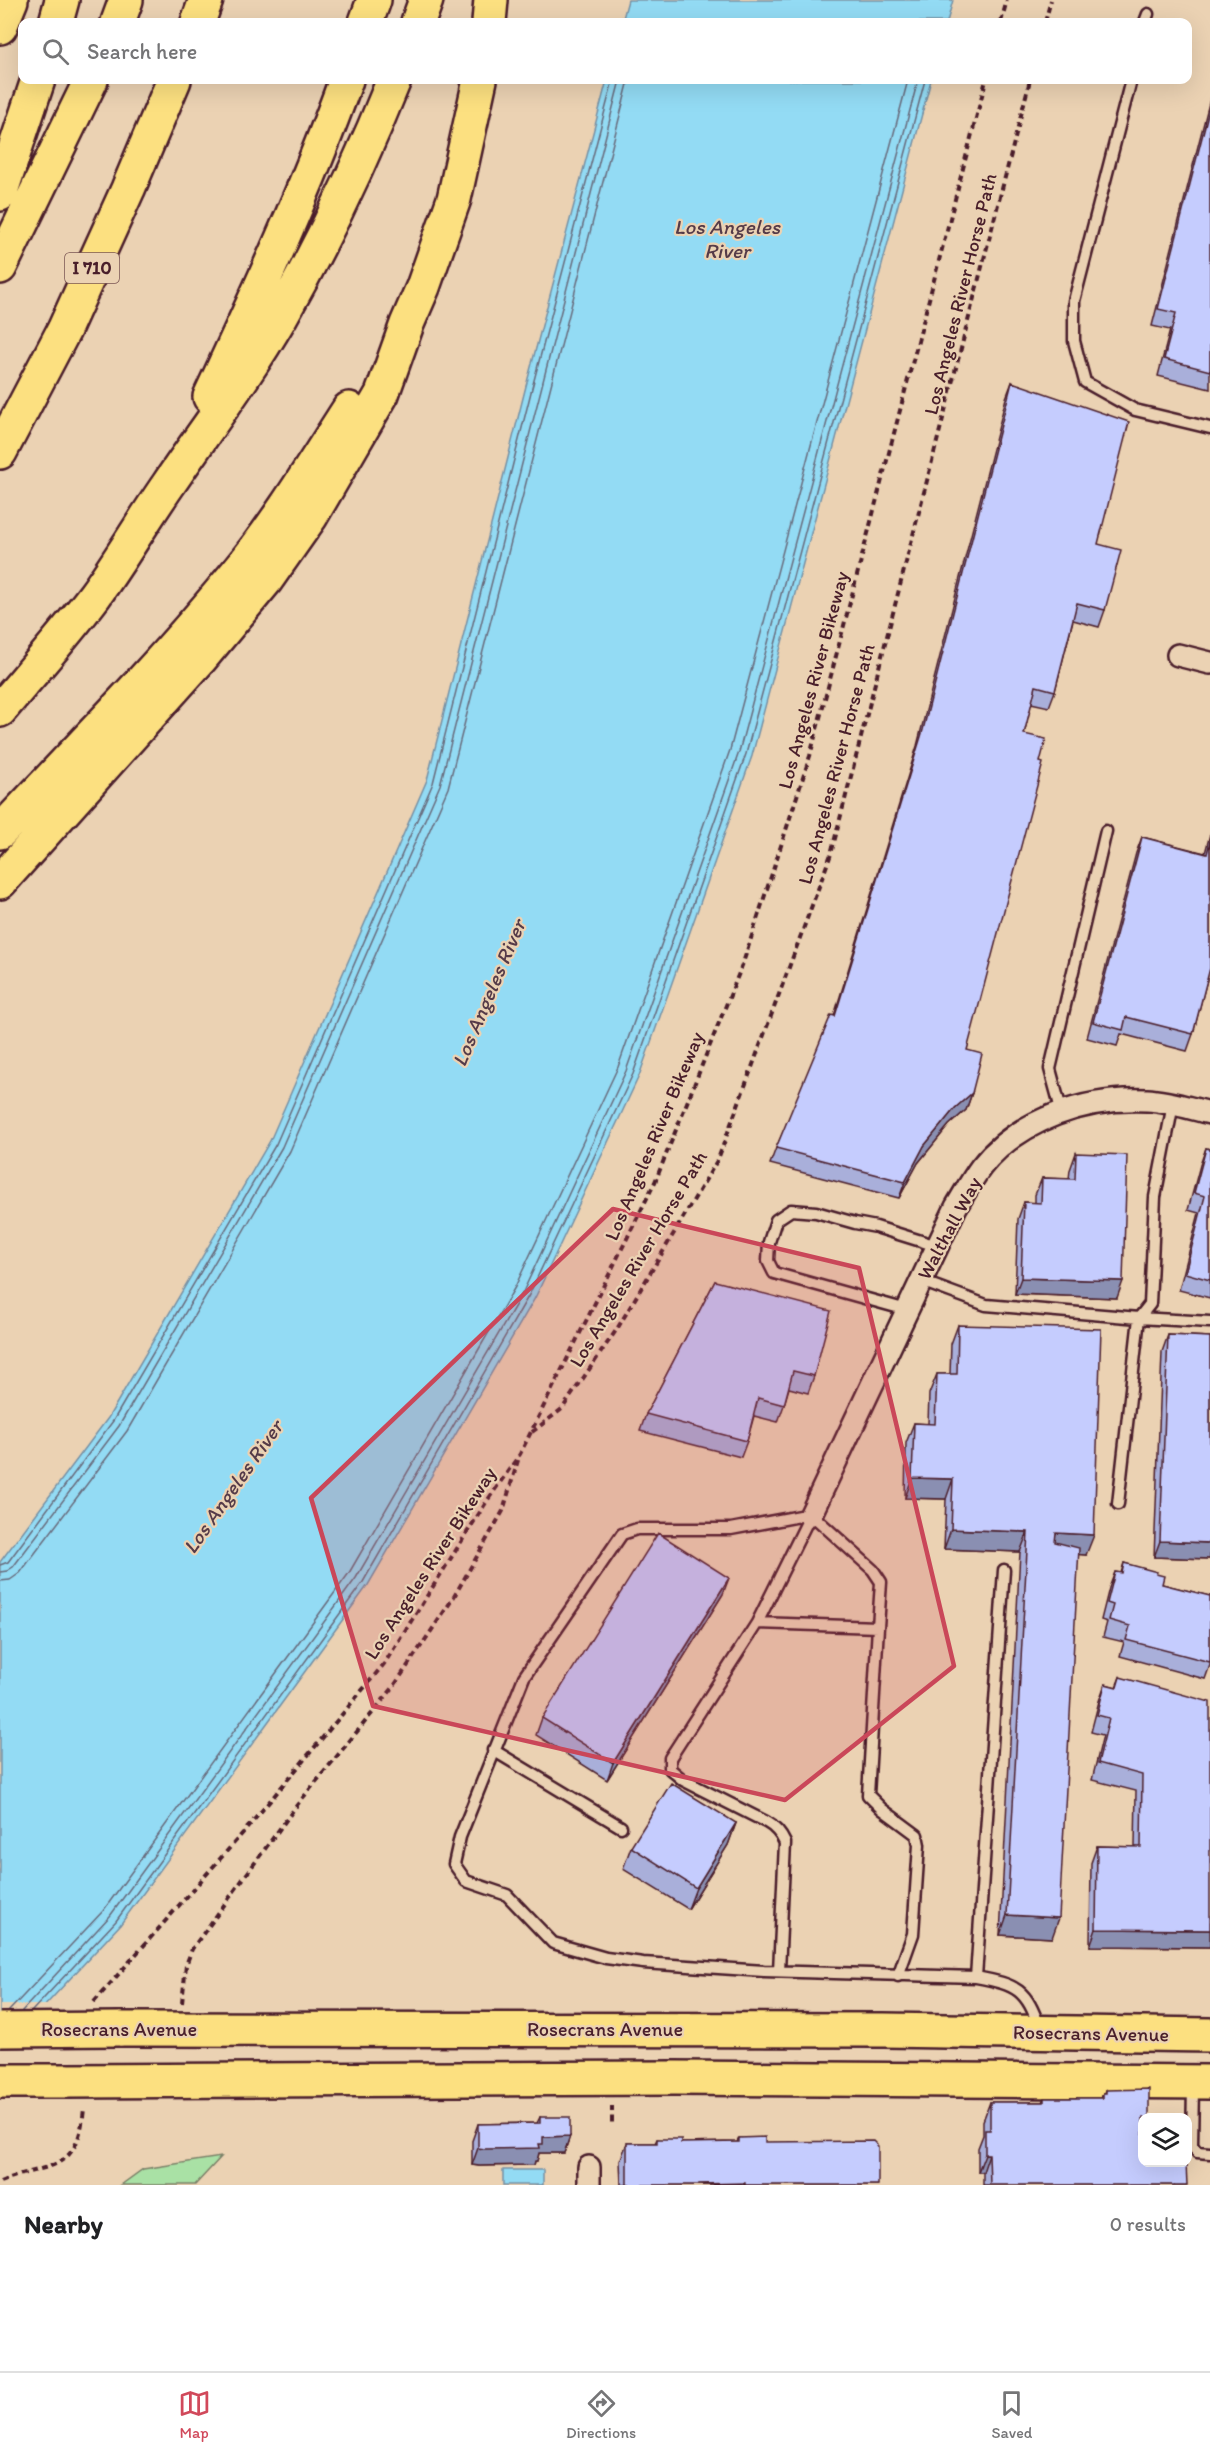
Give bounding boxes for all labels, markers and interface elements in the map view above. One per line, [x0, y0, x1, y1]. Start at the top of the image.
search box [18, 18, 1192, 84]
icon: search [39, 35, 72, 68]
text: Search here [87, 38, 197, 65]
street label: Los Angeles River Horse Path [918, 171, 1002, 417]
water label: Los Angeles River [674, 214, 782, 263]
road number: I 710 [65, 253, 119, 283]
street label: Los Angeles River Bikeway [772, 568, 854, 791]
street label: Los Angeles River Horse Path [792, 641, 880, 887]
water label: Los Angeles River [446, 913, 532, 1070]
street label: Los Angeles River Bikeway [599, 1027, 709, 1244]
street label: Los Angeles River Horse Path [564, 1147, 712, 1371]
street label: Walthall Way [912, 1172, 986, 1284]
water label: Los Angeles River [177, 1413, 289, 1558]
street label: Los Angeles River Bikeway [359, 1462, 501, 1664]
street label: Rosecrans Avenue [41, 2017, 197, 2041]
street label: Rosecrans Avenue [527, 2017, 683, 2041]
street label: Rosecrans Avenue [1013, 2020, 1169, 2046]
map controls [1138, 2113, 1192, 2167]
button: layers [1138, 2113, 1192, 2167]
text: Nearby [24, 2208, 103, 2240]
text: 0 results [1110, 2212, 1186, 2236]
tab: Map [178, 2387, 211, 2442]
tab: Directions [566, 2387, 636, 2442]
tab: Saved [992, 2387, 1032, 2442]

